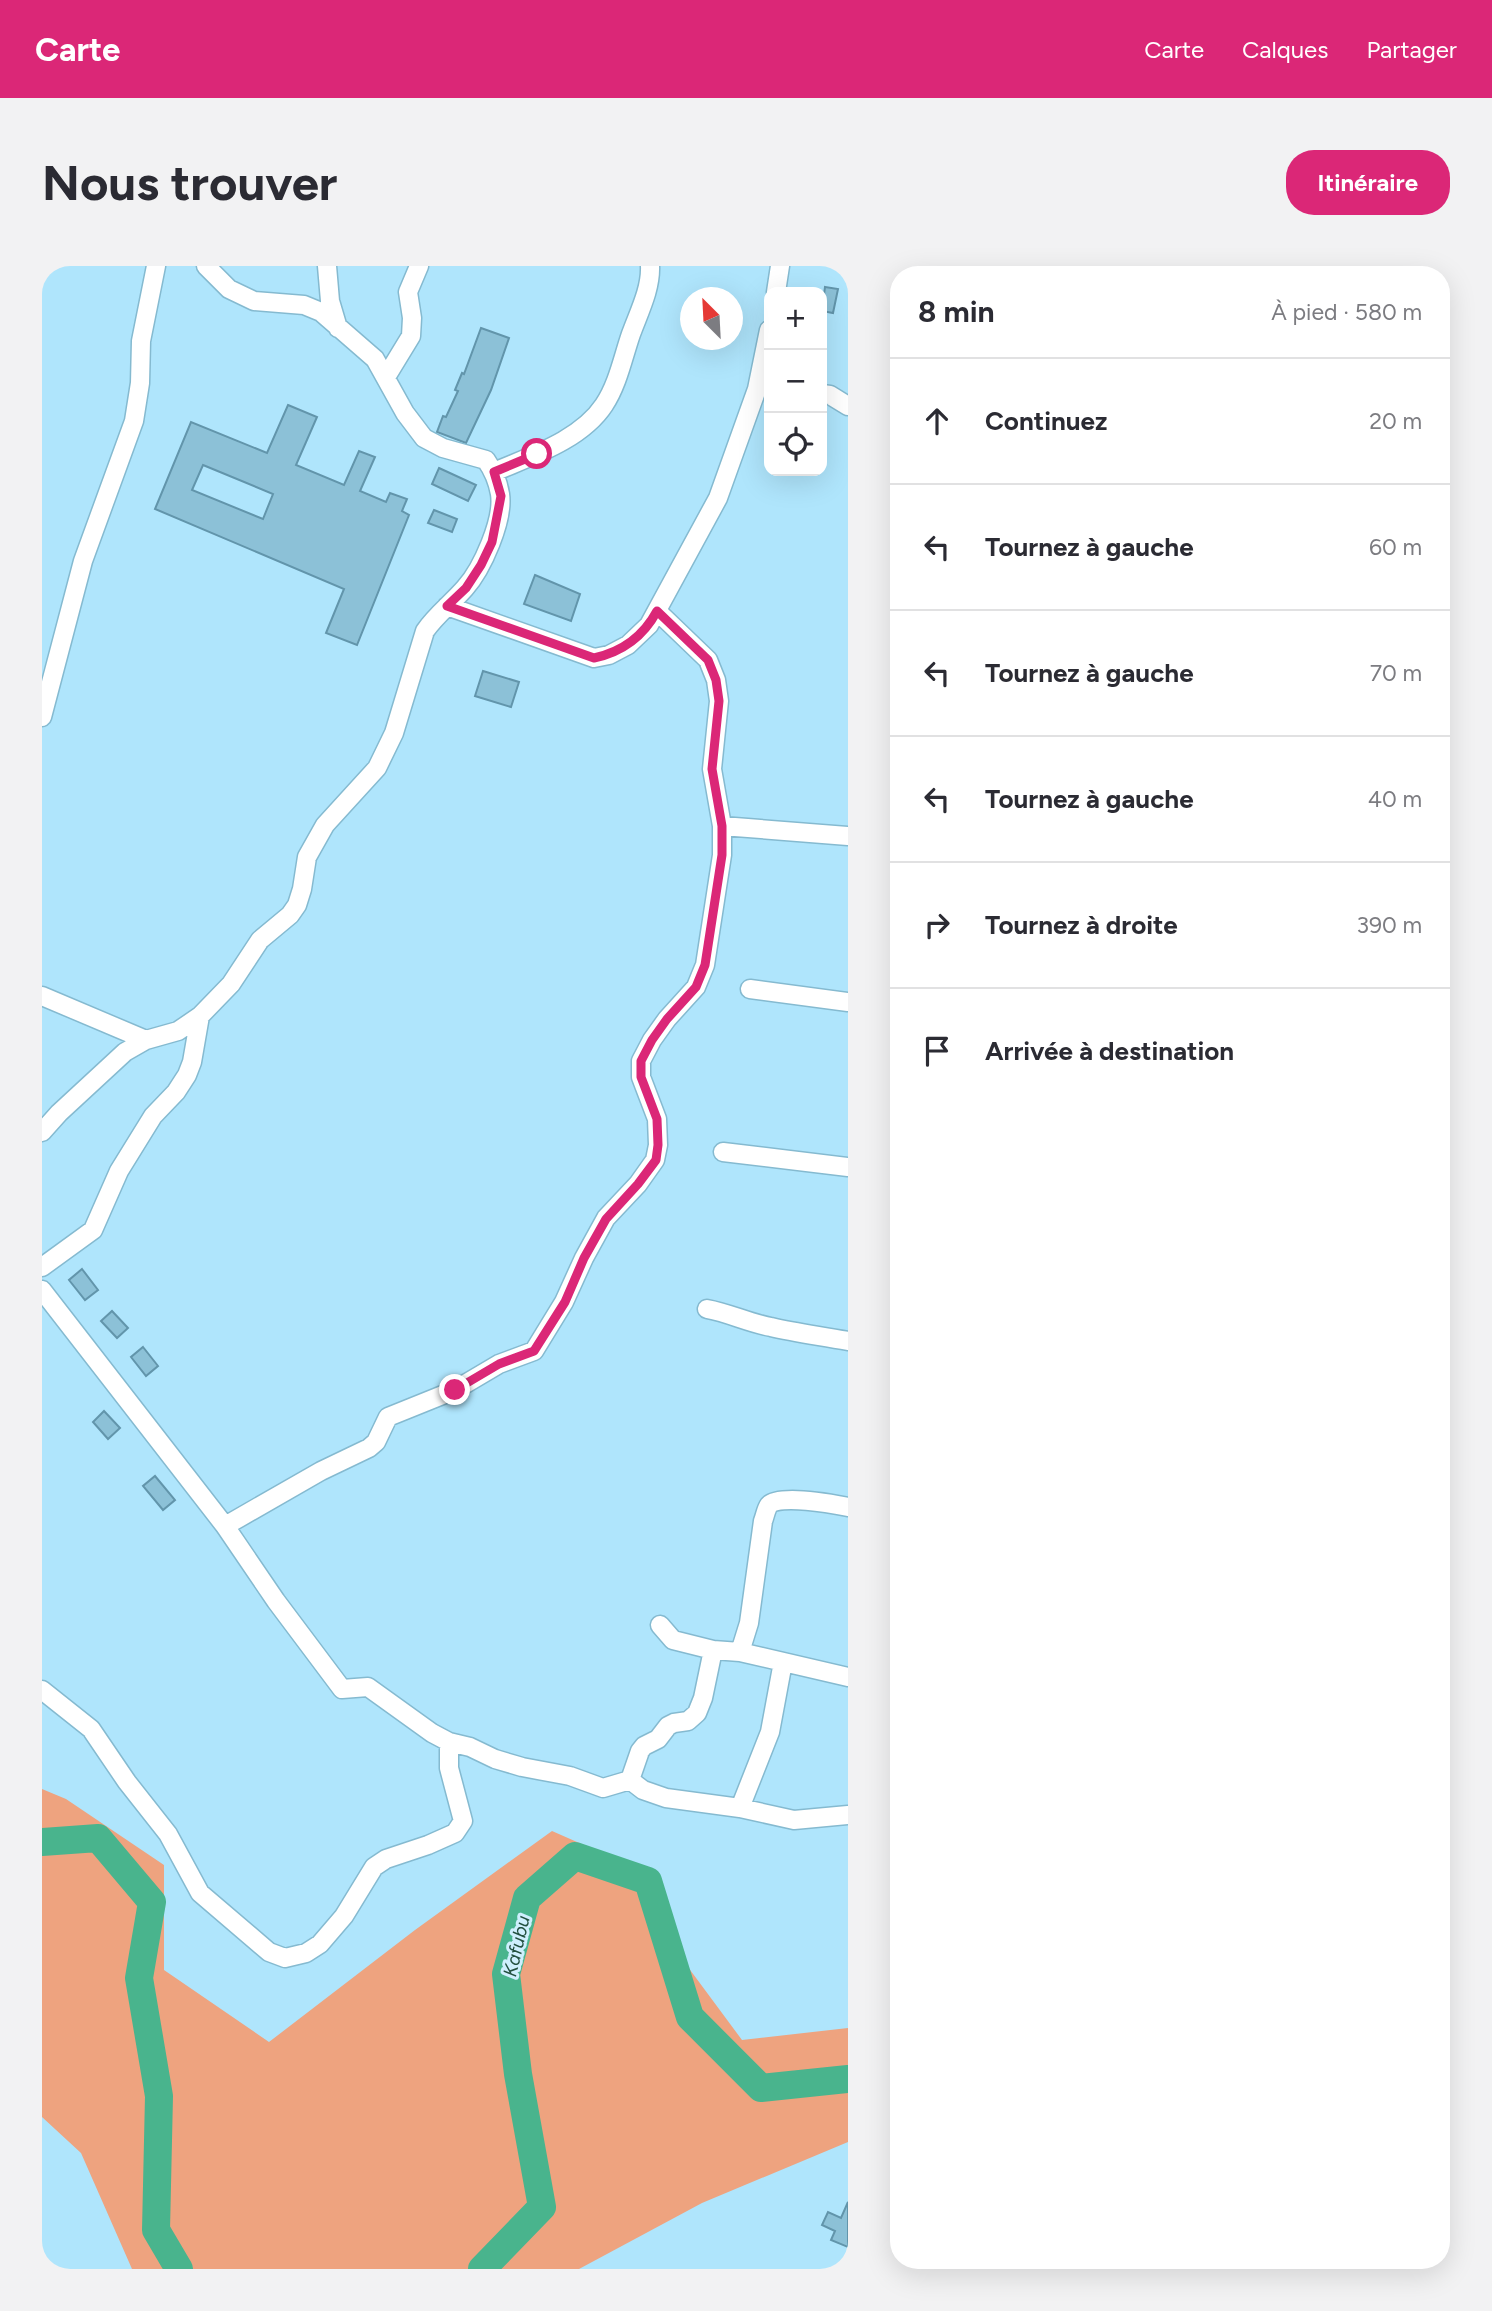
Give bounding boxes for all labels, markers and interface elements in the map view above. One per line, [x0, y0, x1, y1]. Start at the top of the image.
text: Carte [35, 30, 120, 69]
text: Carte [1144, 35, 1204, 64]
text: Calques [1242, 35, 1328, 64]
text: Partager [1366, 35, 1457, 64]
button: Itinéraire [1286, 150, 1450, 215]
text: Nous trouver [42, 153, 337, 212]
north arrow [680, 287, 743, 350]
map controls [764, 287, 827, 476]
button: + [764, 287, 827, 350]
text: 8 min [918, 293, 995, 330]
text: À pied · 580 m [1271, 298, 1422, 326]
button: − [764, 350, 827, 413]
icon: ahead [918, 402, 956, 440]
text: Continuez [985, 405, 1107, 437]
text: 20 m [1369, 407, 1422, 435]
button: locate [764, 413, 827, 476]
route start [521, 438, 552, 469]
icon: left [918, 528, 956, 566]
text: Tournez à gauche [985, 531, 1194, 563]
text: 60 m [1369, 533, 1422, 561]
icon: left [918, 654, 956, 692]
text: Tournez à gauche [985, 657, 1194, 689]
text: 70 m [1370, 659, 1422, 687]
icon: left [918, 780, 956, 818]
text: Tournez à gauche [985, 783, 1194, 815]
text: 40 m [1368, 785, 1422, 813]
icon: right [918, 906, 956, 944]
text: Tournez à droite [985, 909, 1178, 941]
text: 390 m [1356, 911, 1422, 939]
icon: arrive [918, 1032, 956, 1070]
text: Arrivée à destination [985, 1035, 1234, 1067]
route end [439, 1374, 470, 1405]
water label: Kafubu [498, 1913, 535, 1979]

